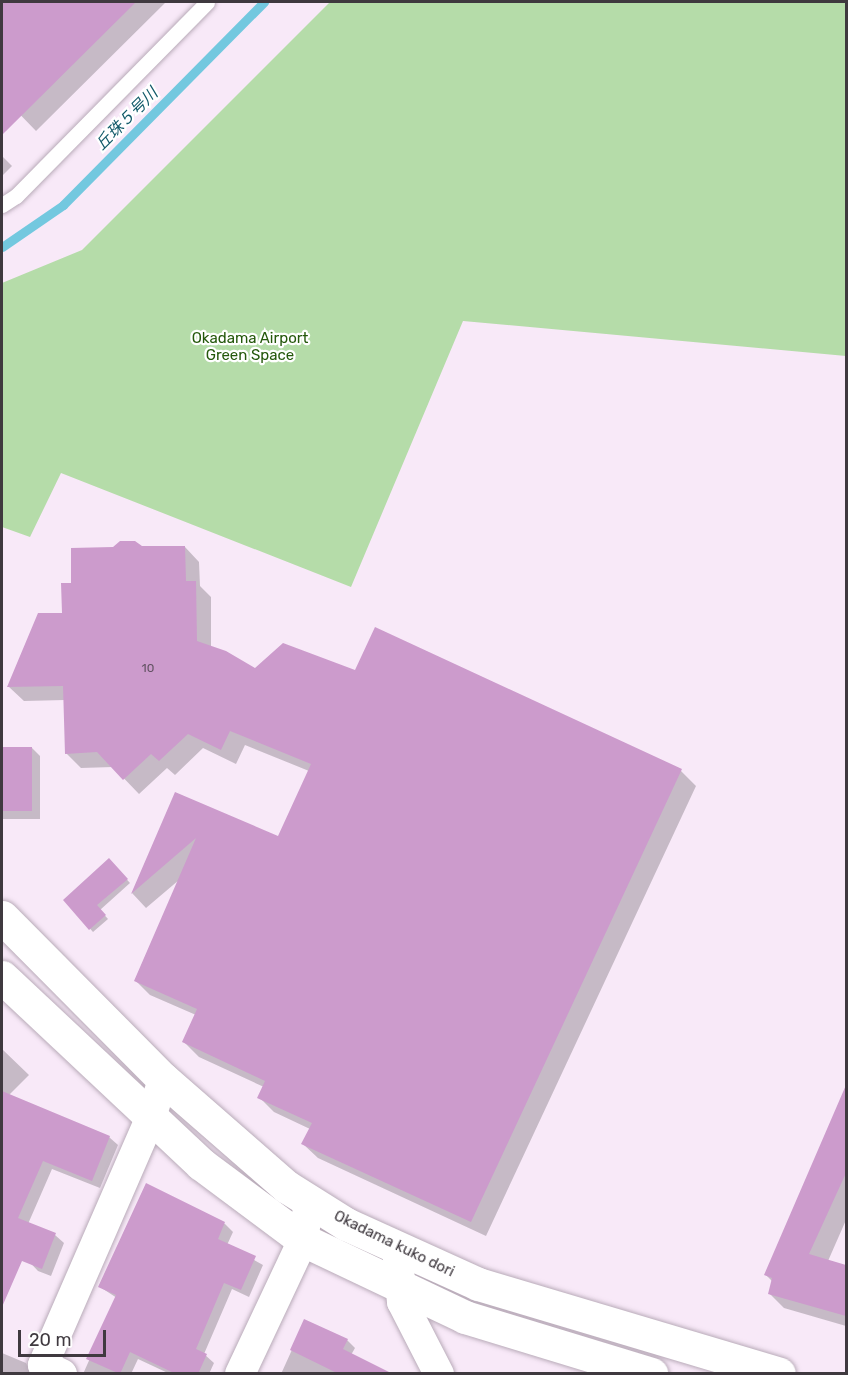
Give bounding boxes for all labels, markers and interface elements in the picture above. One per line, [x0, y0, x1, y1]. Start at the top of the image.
water label: 丘珠５号川 [92, 84, 162, 154]
park label: Okadama Airport Green Space [191, 329, 309, 364]
house number: 10 [142, 662, 154, 676]
street label: Okadama kuko dori [331, 1207, 457, 1281]
scale bar [21, 1318, 110, 1356]
text: 20 m [29, 1329, 71, 1351]

